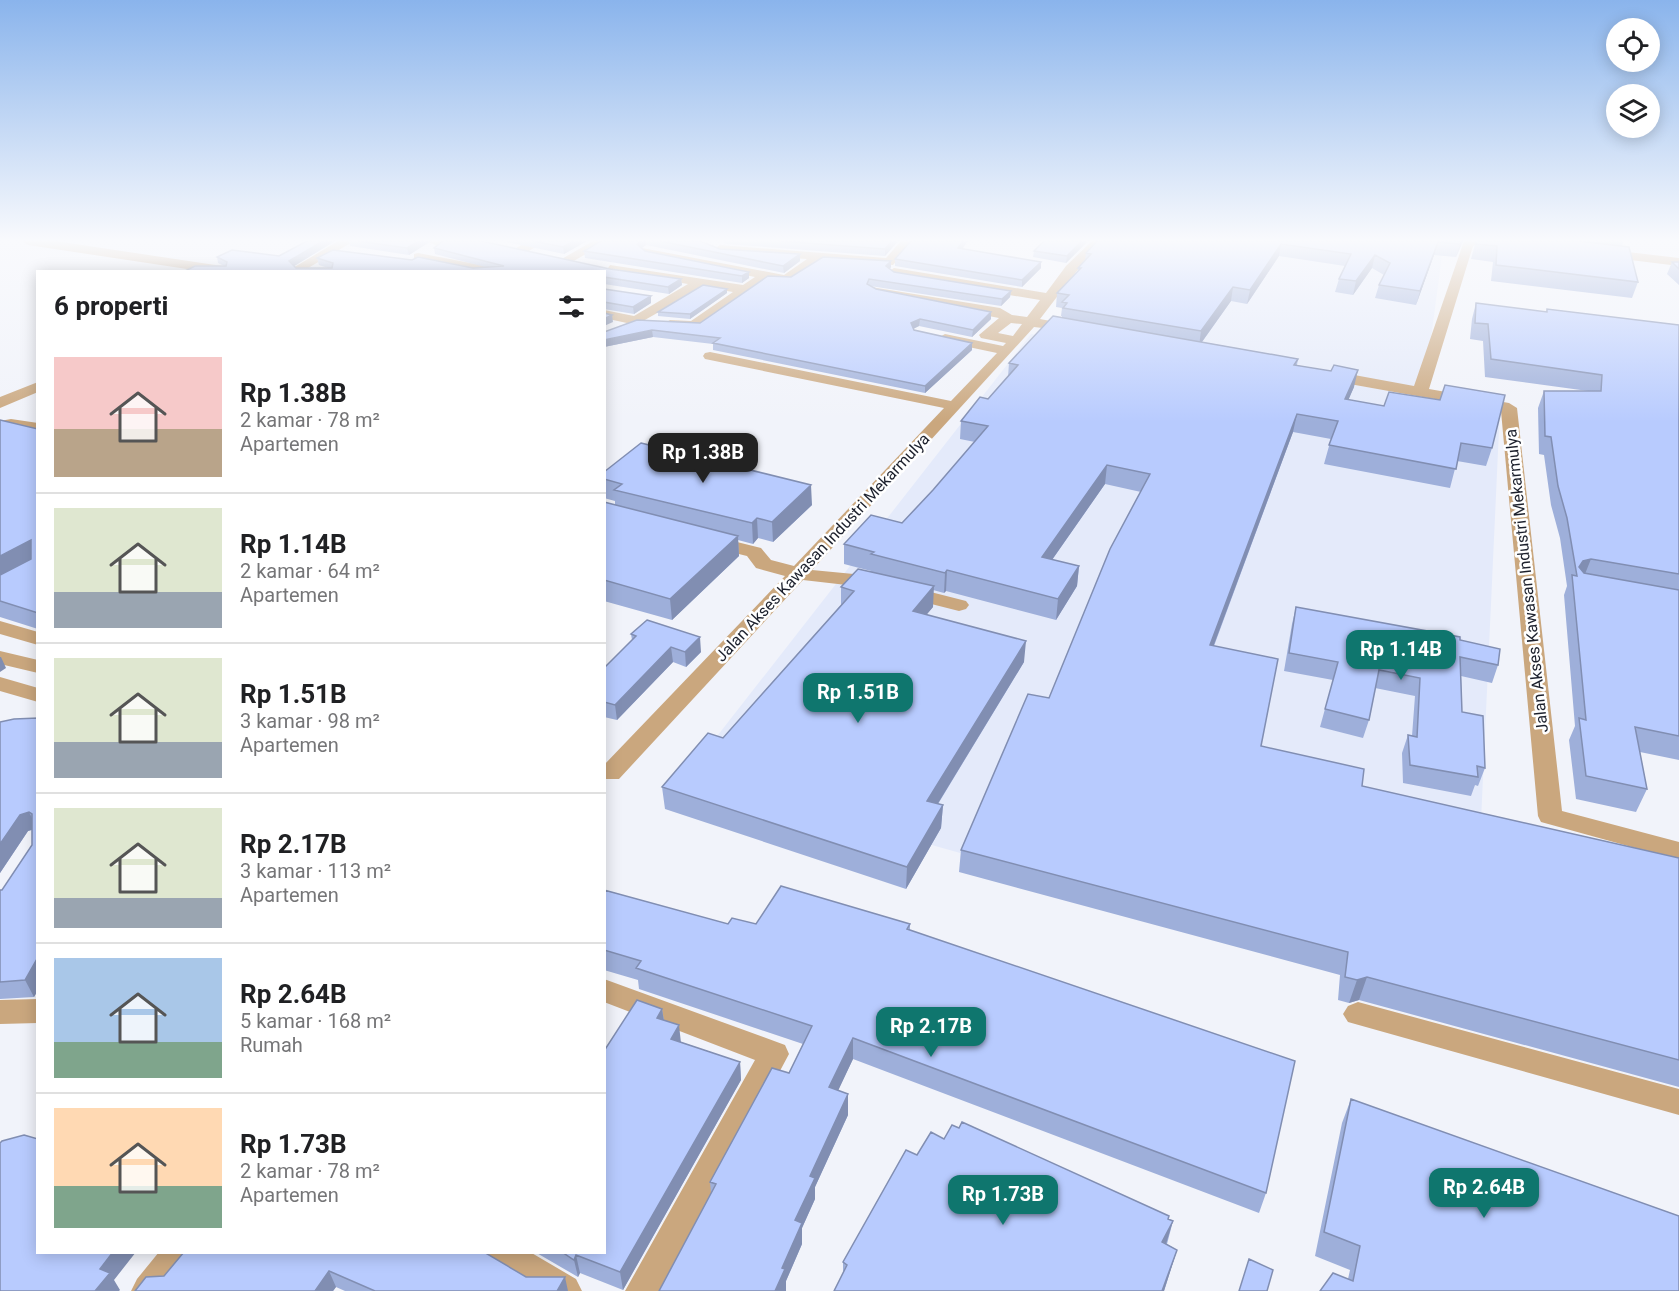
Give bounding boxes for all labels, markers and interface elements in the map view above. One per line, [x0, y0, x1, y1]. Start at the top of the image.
map controls [1606, 18, 1660, 138]
button: locate [1606, 18, 1660, 72]
button: layers [1606, 84, 1660, 138]
icon: filters [555, 290, 588, 323]
text: 6 properti [54, 291, 168, 321]
text: Rp 1.38B [240, 378, 347, 408]
icon: home [102, 381, 174, 453]
text: 2 kamar · 78 m² [240, 408, 380, 432]
street label: Jalan Akses Kawasan Industri Mekarmulya [1501, 428, 1552, 734]
street label: Jalan Akses Kawasan Industri Mekarmulya [711, 429, 933, 665]
text: Apartemen [240, 432, 339, 456]
pin: Rp 1.38B [641, 433, 765, 484]
text: Rp 1.38B [662, 440, 744, 464]
text: Rp 1.14B [240, 529, 347, 559]
icon: home [102, 532, 174, 604]
text: 2 kamar · 64 m² [240, 559, 380, 583]
text: Apartemen [240, 583, 339, 607]
pin: Rp 1.14B [1339, 630, 1463, 681]
text: Rp 1.14B [1360, 637, 1442, 661]
pin: Rp 1.51B [796, 673, 920, 724]
text: Rp 1.51B [240, 679, 347, 709]
text: Rp 1.51B [817, 680, 899, 704]
icon: home [102, 682, 174, 754]
text: 3 kamar · 98 m² [240, 709, 380, 733]
text: Apartemen [240, 733, 339, 757]
text: Rp 2.17B [240, 829, 347, 859]
icon: home [102, 832, 174, 904]
text: 3 kamar · 113 m² [240, 859, 391, 883]
text: Apartemen [240, 883, 339, 907]
text: Rp 2.64B [240, 979, 347, 1009]
icon: home [102, 982, 174, 1054]
pin: Rp 2.17B [869, 1007, 993, 1058]
text: 5 kamar · 168 m² [240, 1009, 391, 1033]
text: Rp 2.17B [890, 1014, 972, 1038]
text: Rumah [240, 1033, 303, 1057]
text: Rp 1.73B [240, 1129, 347, 1159]
icon: home [102, 1132, 174, 1204]
text: 2 kamar · 78 m² [240, 1159, 380, 1183]
pin: Rp 2.64B [1422, 1168, 1546, 1219]
pin: Rp 1.73B [941, 1175, 1065, 1226]
text: Rp 2.64B [1443, 1175, 1525, 1199]
text: Rp 1.73B [962, 1182, 1044, 1206]
text: Apartemen [240, 1183, 339, 1207]

